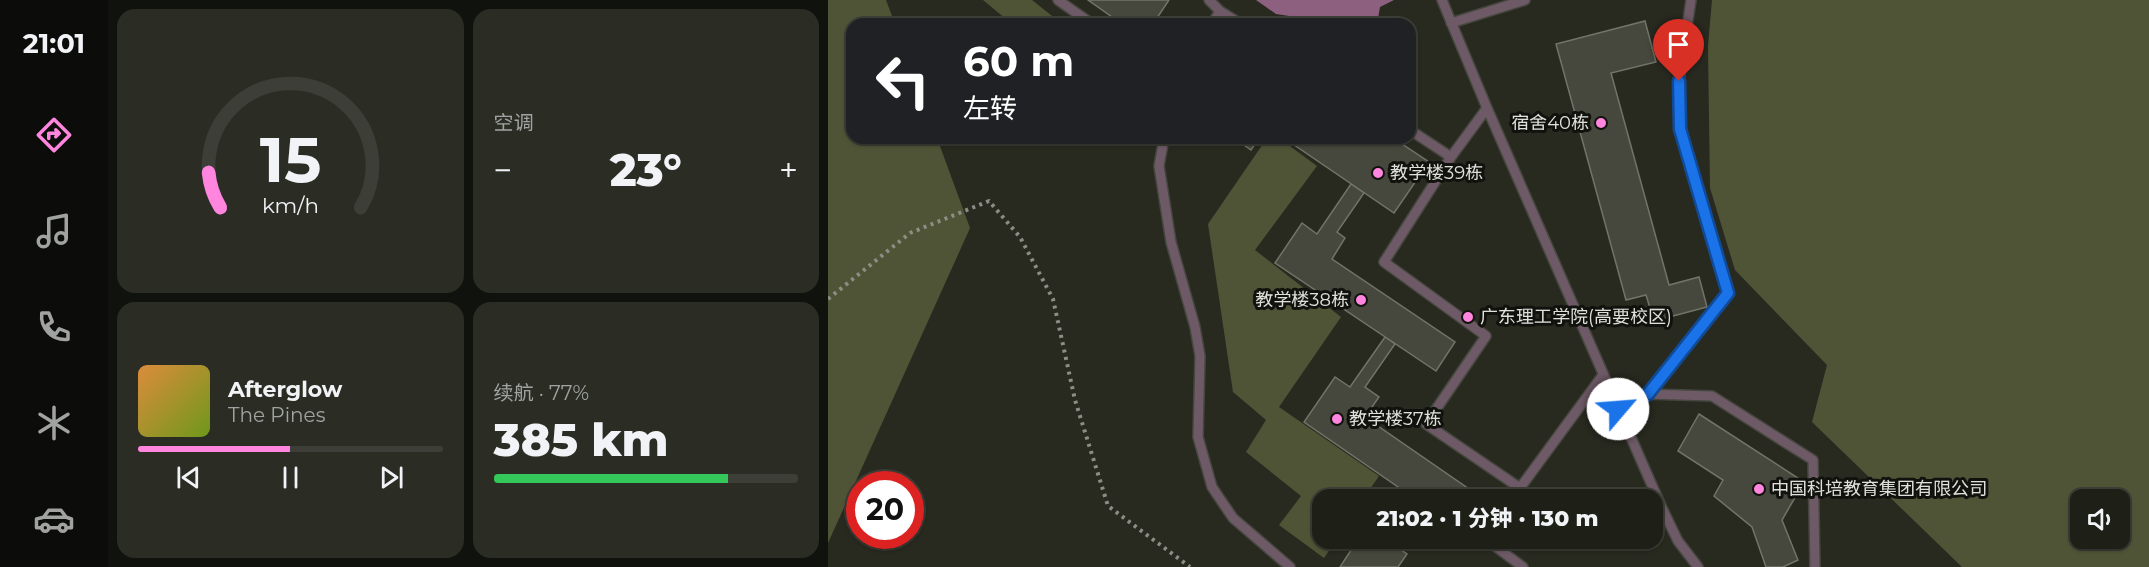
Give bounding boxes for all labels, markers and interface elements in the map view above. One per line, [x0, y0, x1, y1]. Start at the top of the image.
pin [1653, 19, 1704, 81]
text: 21:01 [23, 27, 85, 60]
icon: arrive [1662, 28, 1695, 61]
text: 60 m [963, 35, 1074, 87]
icon: left [864, 42, 942, 120]
text: 左转 [963, 92, 1017, 125]
text: 空调 [494, 111, 534, 135]
place label: 宿舍40栋 [1511, 112, 1589, 134]
icon: directions [33, 114, 75, 156]
marker: 宿舍40栋 [1594, 116, 1608, 130]
text: 15 [259, 122, 321, 198]
text: 23° [610, 142, 682, 197]
text: − [494, 150, 512, 190]
text: + [779, 150, 798, 190]
place label: 教学楼39栋 [1390, 162, 1483, 184]
marker: 教学楼39栋 [1371, 166, 1385, 180]
text: km/h [262, 192, 319, 218]
icon: music [33, 210, 75, 252]
place label: 教学楼38栋 [1255, 289, 1349, 311]
marker: 教学楼38栋 [1354, 293, 1368, 307]
icon: phone [33, 306, 75, 348]
place label: 广东理工学院(高要校区) [1480, 306, 1672, 328]
marker: 广东理工学院(高要校区) [1461, 310, 1475, 324]
text: Afterglow [228, 376, 342, 403]
position arrow [1586, 377, 1650, 441]
text: 续航 · 77% [494, 381, 589, 405]
icon: climate [33, 402, 75, 444]
text: The Pines [228, 403, 325, 427]
place label: 教学楼37栋 [1349, 408, 1442, 430]
text: 385 km [494, 412, 669, 467]
marker: 教学楼37栋 [1330, 412, 1344, 426]
icon: previous [172, 461, 205, 494]
icon: pause [274, 461, 307, 494]
icon: next [375, 461, 408, 494]
speed limit sign: 20 [846, 471, 924, 549]
place label: 中国科培教育集团有限公司 [1771, 478, 1987, 500]
marker: 中国科培教育集团有限公司 [1752, 482, 1766, 496]
map controls [2070, 489, 2130, 549]
button: sound [2070, 489, 2130, 549]
icon: car [33, 498, 75, 540]
text: 21:02 · 1 分钟 · 130 m [1376, 505, 1599, 532]

